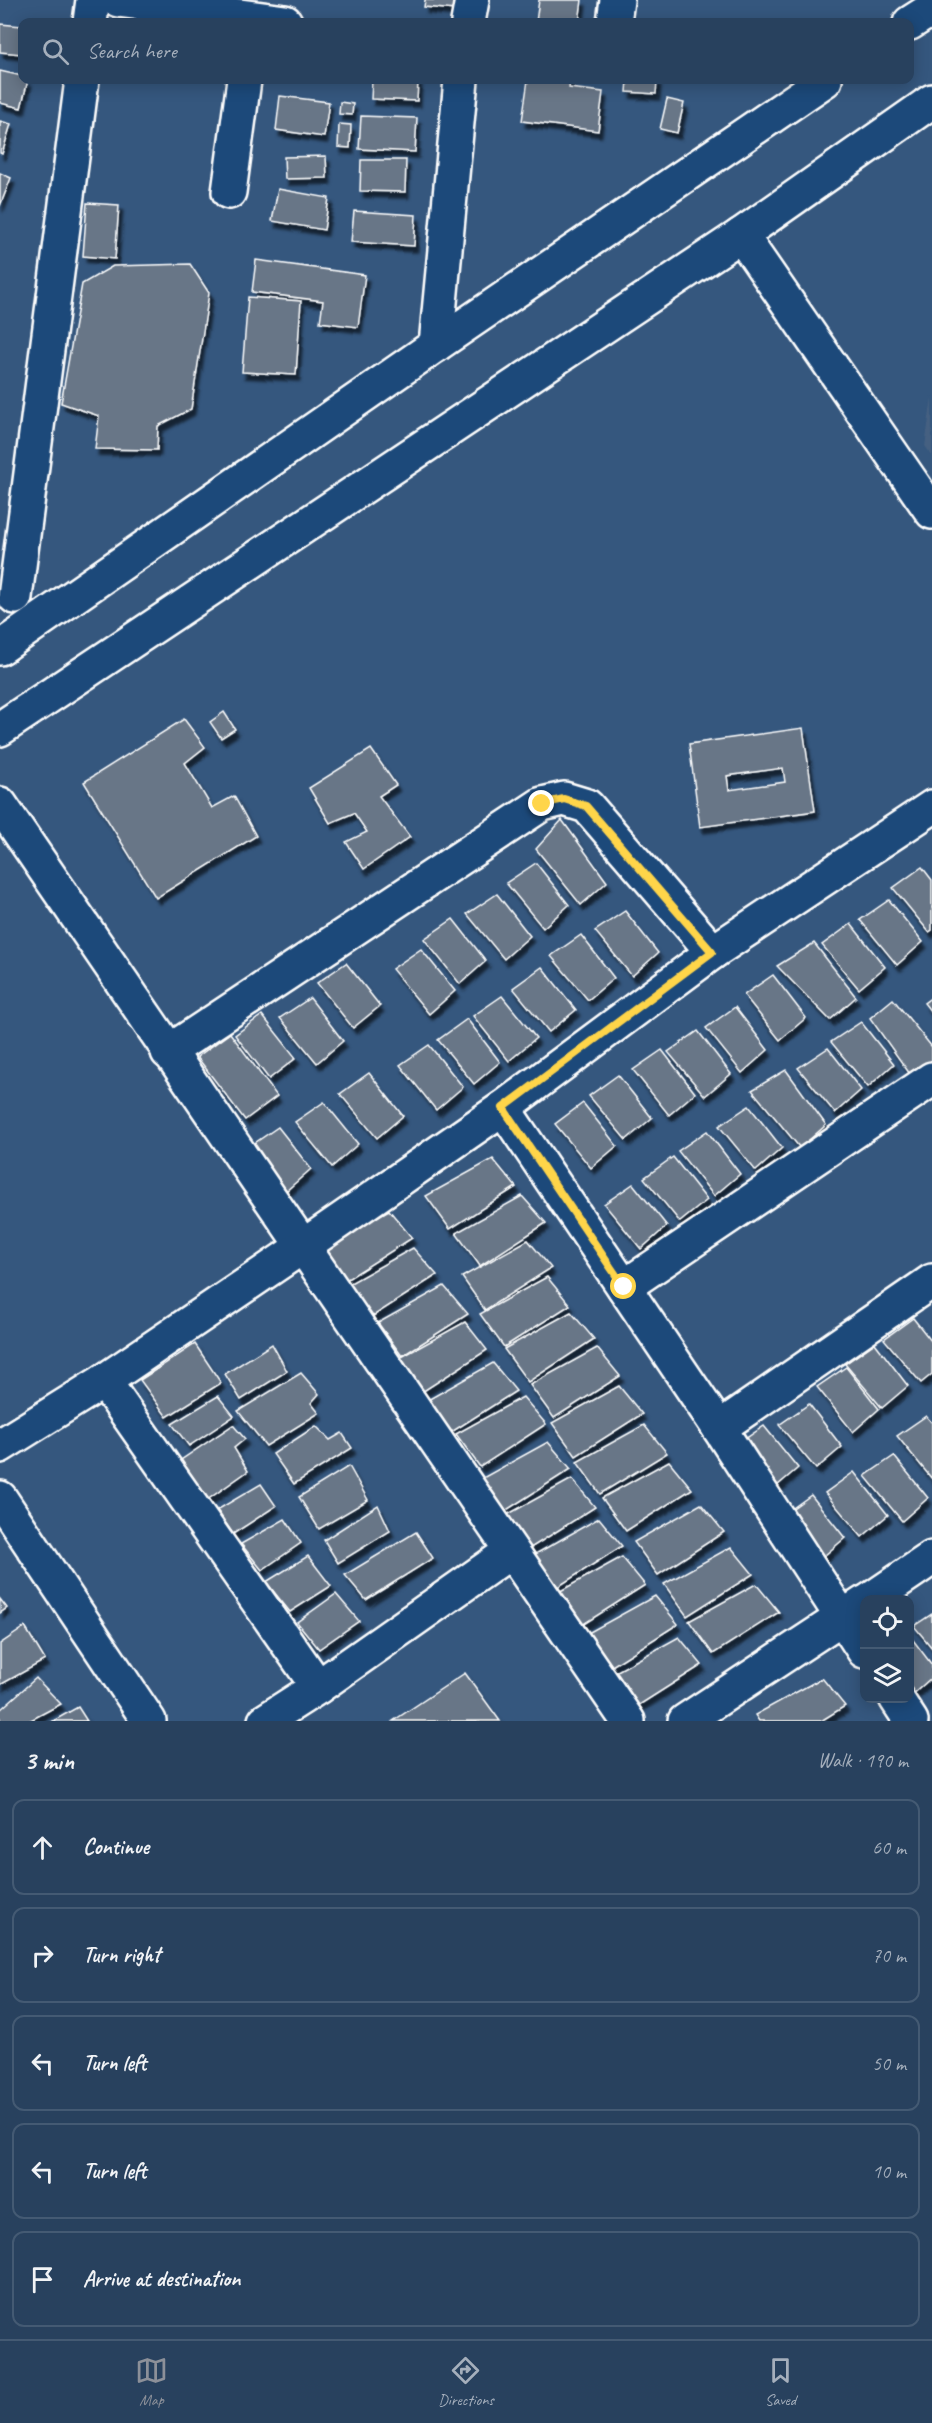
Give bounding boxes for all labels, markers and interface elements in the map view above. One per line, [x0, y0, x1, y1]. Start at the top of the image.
search box [18, 18, 914, 84]
icon: search [39, 35, 72, 68]
text: Search here [87, 37, 177, 65]
route end [528, 790, 554, 816]
route start [610, 1273, 636, 1299]
map controls [860, 1595, 914, 1703]
button: locate [860, 1595, 914, 1649]
button: layers [860, 1649, 914, 1703]
text: 3 min [24, 1744, 74, 1777]
text: Walk · 190 m [818, 1748, 908, 1773]
icon: ahead [26, 1831, 59, 1864]
text: Continue [83, 1833, 149, 1861]
text: 60 m [872, 1835, 906, 1860]
icon: right [26, 1939, 59, 1972]
text: Turn right [83, 1941, 160, 1969]
text: 70 m [872, 1943, 906, 1968]
icon: left [26, 2047, 59, 2080]
text: Turn left [83, 2049, 147, 2077]
text: 50 m [872, 2051, 906, 2076]
icon: left [26, 2155, 59, 2188]
text: Turn left [83, 2157, 147, 2185]
text: 10 m [872, 2159, 906, 2184]
icon: arrive [26, 2263, 59, 2296]
text: Arrive at destination [83, 2265, 240, 2293]
tab: Map [135, 2354, 168, 2410]
tab: Directions [438, 2354, 494, 2410]
tab: Saved [764, 2354, 797, 2410]

